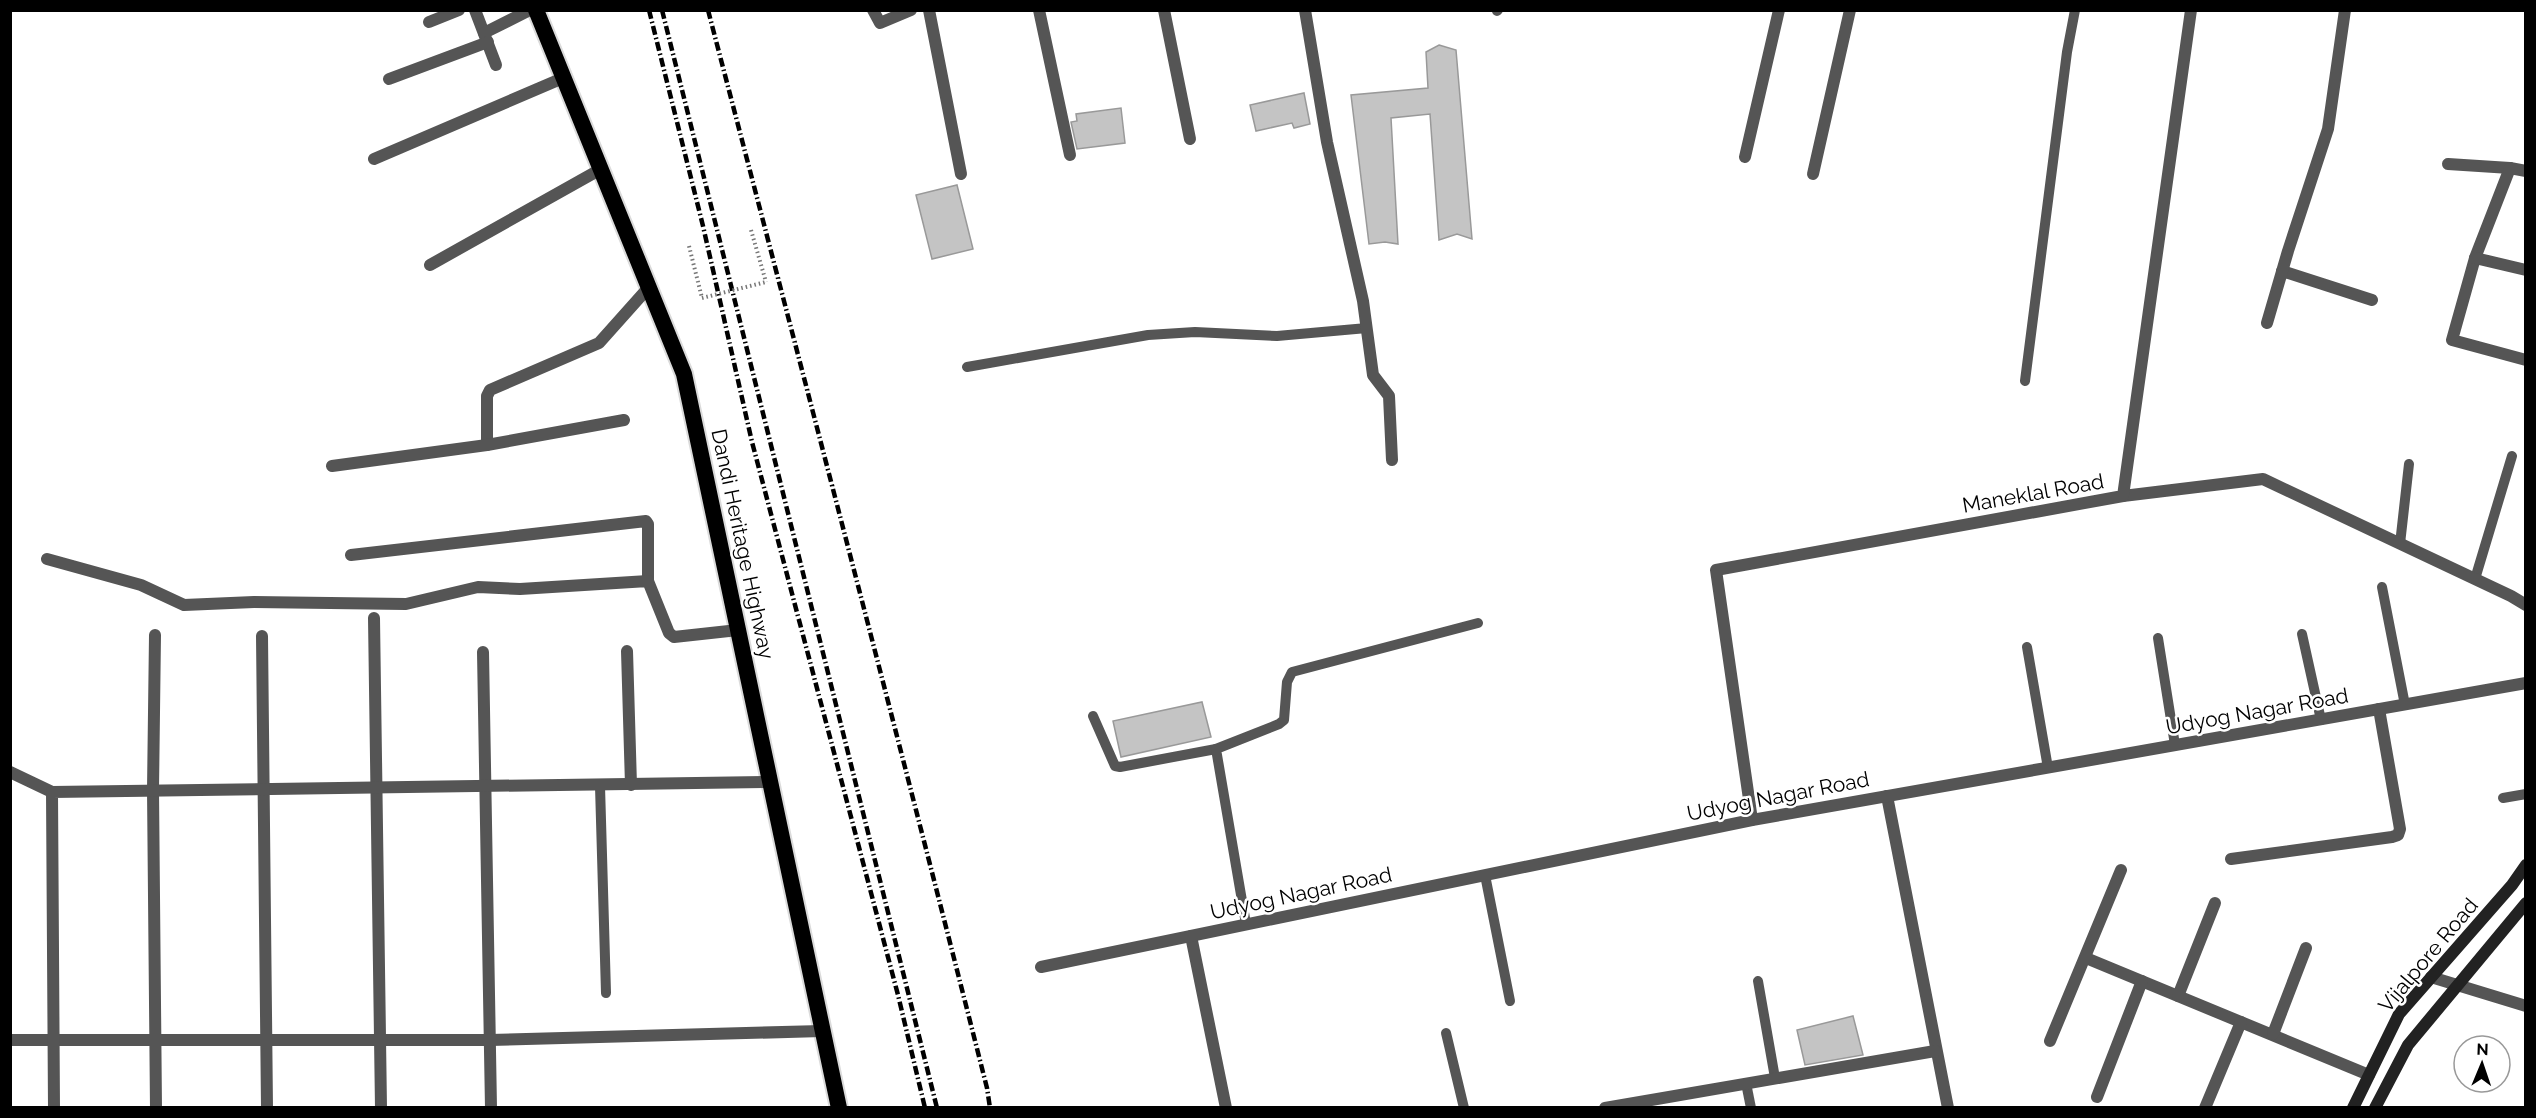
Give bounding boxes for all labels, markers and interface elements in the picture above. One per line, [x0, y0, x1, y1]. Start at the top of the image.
street label: Dandi Heritage Highway [706, 427, 780, 661]
street label: Maneklal Road [1960, 468, 2106, 518]
street label: Udyog Nagar Road [2164, 683, 2350, 739]
street label: Udyog Nagar Road [1685, 766, 1871, 826]
street label: Udyog Nagar Road [1208, 862, 1394, 924]
street label: Vijalpore Road [2373, 893, 2483, 1017]
north arrow [2452, 1034, 2512, 1094]
text: N [2476, 1040, 2489, 1059]

